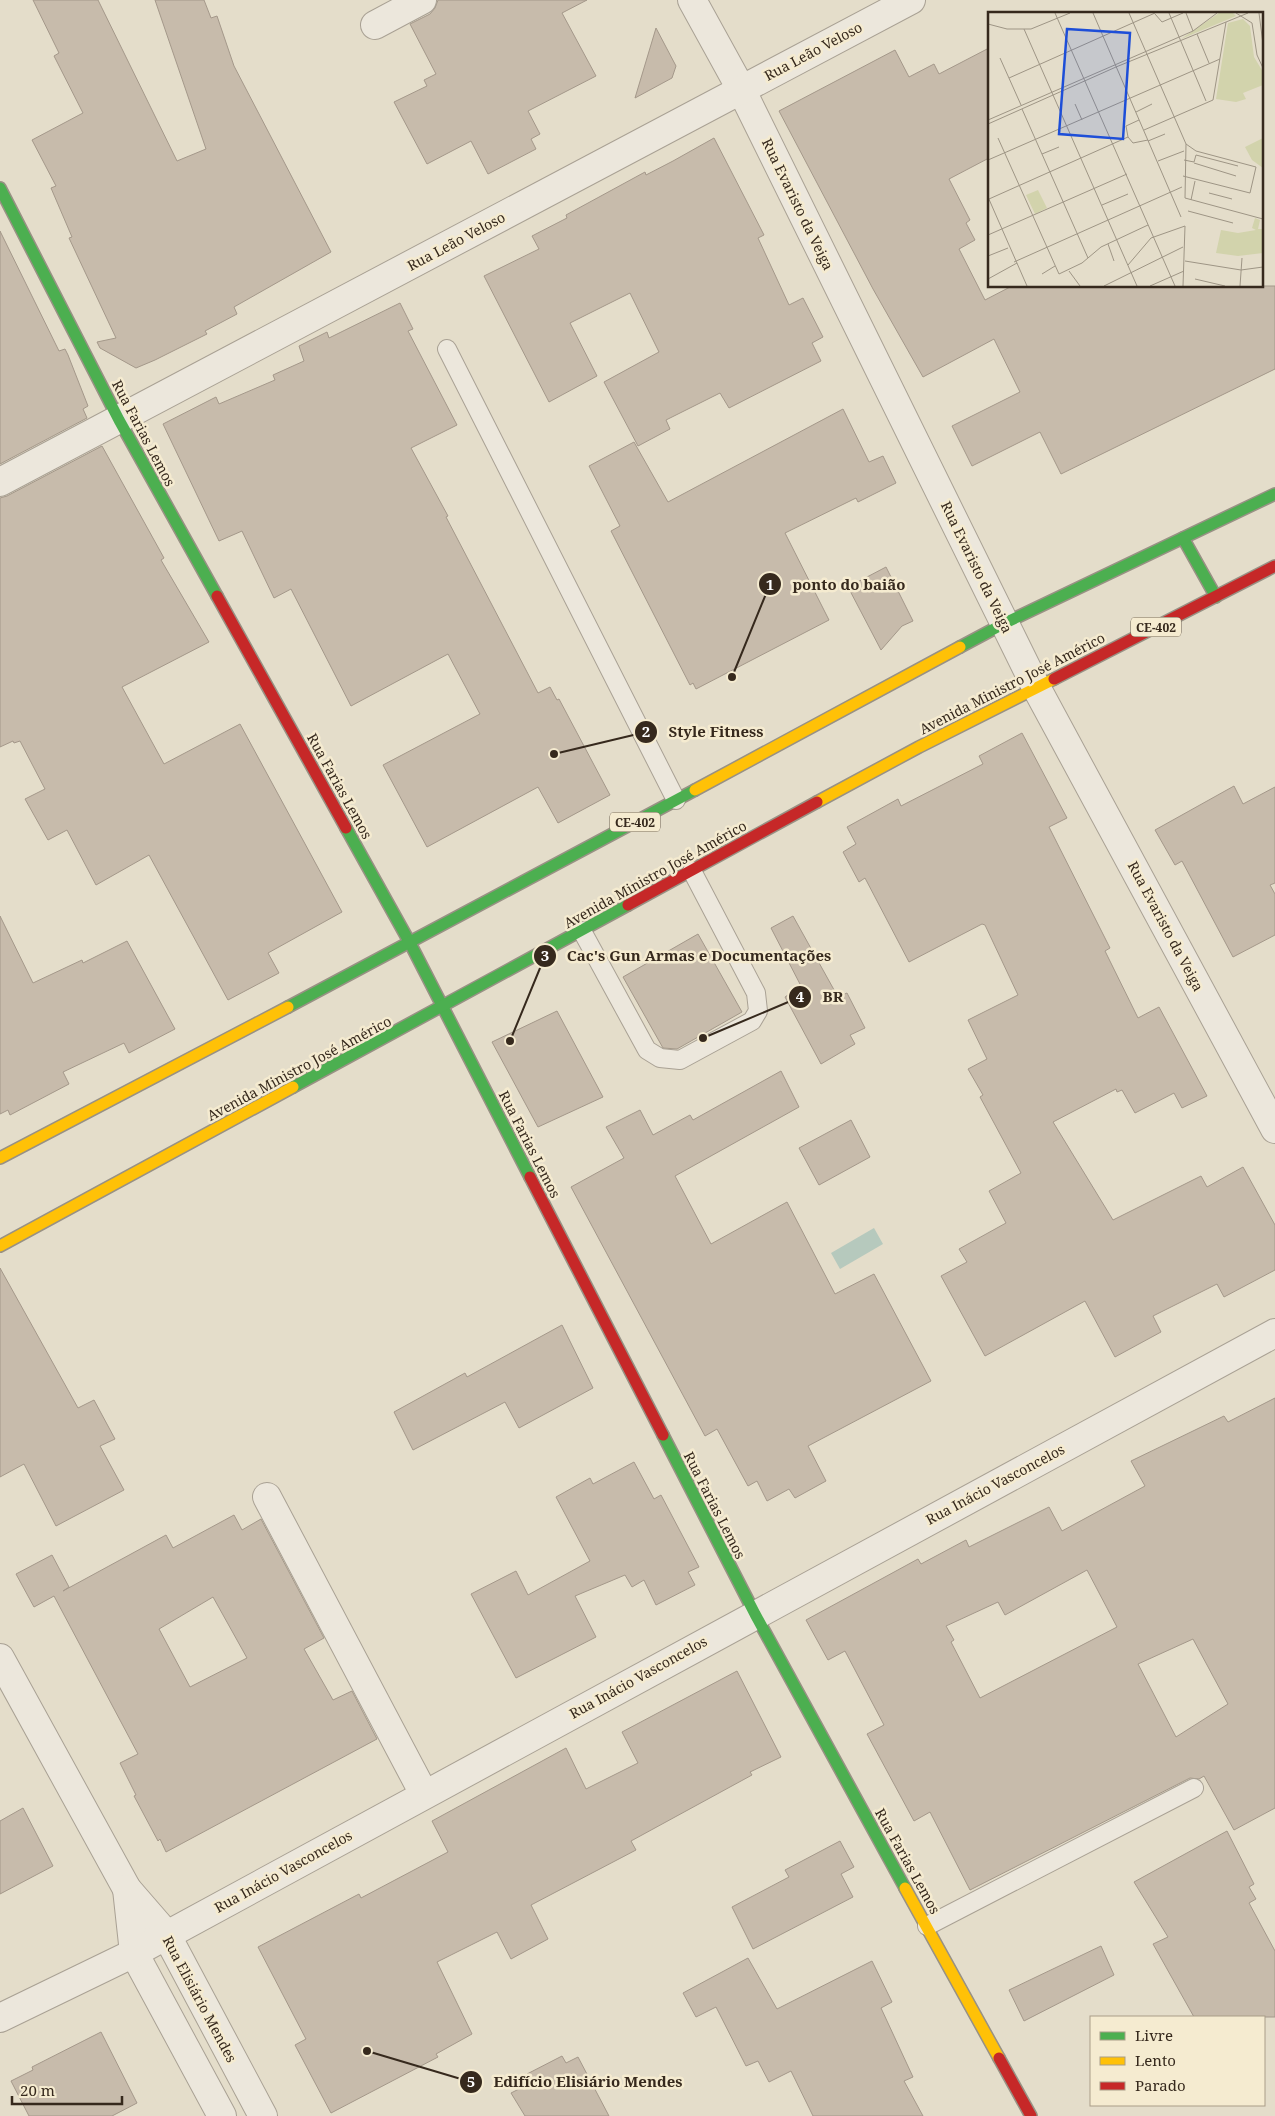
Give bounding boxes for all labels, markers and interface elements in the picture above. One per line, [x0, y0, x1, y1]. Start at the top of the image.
inset map [988, 12, 1262, 288]
street label: Rua Leão Veloso [761, 17, 865, 85]
street label: Rua Evaristo da Veiga [758, 135, 838, 273]
street label: Rua Leão Veloso [404, 207, 508, 275]
street label: Rua Farias Lemos [108, 376, 180, 490]
street label: Rua Evaristo da Veiga [937, 498, 1017, 636]
callout: ponto do baião [758, 569, 916, 599]
text: 1 [766, 574, 774, 594]
text: ponto do baião [792, 574, 906, 594]
road number: CE-402 [1131, 618, 1181, 636]
street label: Avenida Ministro José Américo [916, 628, 1108, 738]
callout: Style Fitness [634, 717, 774, 747]
text: 2 [642, 721, 650, 741]
text: Style Fitness [669, 721, 763, 741]
street label: Rua Farias Lemos [303, 730, 377, 842]
road number: CE-402 [610, 812, 660, 832]
street label: Avenida Ministro José Américo [560, 816, 750, 932]
street label: Rua Evaristo da Veiga [1124, 858, 1208, 994]
callout: Cac's Gun Armas e Documentações [532, 941, 841, 971]
text: 3 [541, 945, 549, 965]
text: Cac's Gun Armas e Documentações [567, 945, 831, 965]
callout: BR [788, 982, 854, 1012]
text: 4 [796, 986, 805, 1006]
text: BR [823, 986, 844, 1006]
street label: Avenida Ministro José Américo [204, 1011, 394, 1125]
street label: Rua Farias Lemos [495, 1087, 565, 1201]
street label: Rua Inácio Vasconcelos [922, 1439, 1068, 1529]
street label: Rua Farias Lemos [680, 1448, 750, 1562]
street label: Rua Inácio Vasconcelos [566, 1631, 710, 1723]
street label: Rua Farias Lemos [871, 1805, 945, 1917]
street label: Rua Inácio Vasconcelos [211, 1825, 355, 1917]
street label: Rua Elisiário Mendes [159, 1932, 241, 2066]
legend [1090, 2016, 1265, 2106]
text: Livre [1135, 2025, 1173, 2045]
text: Lento [1135, 2050, 1176, 2070]
callout: Edifício Elisiário Mendes [458, 2067, 692, 2097]
text: 5 [467, 2071, 475, 2091]
text: Edifício Elisiário Mendes [494, 2071, 682, 2091]
scale bar [12, 2074, 122, 2106]
text: Parado [1135, 2075, 1186, 2095]
text: 20 m [20, 2080, 55, 2100]

